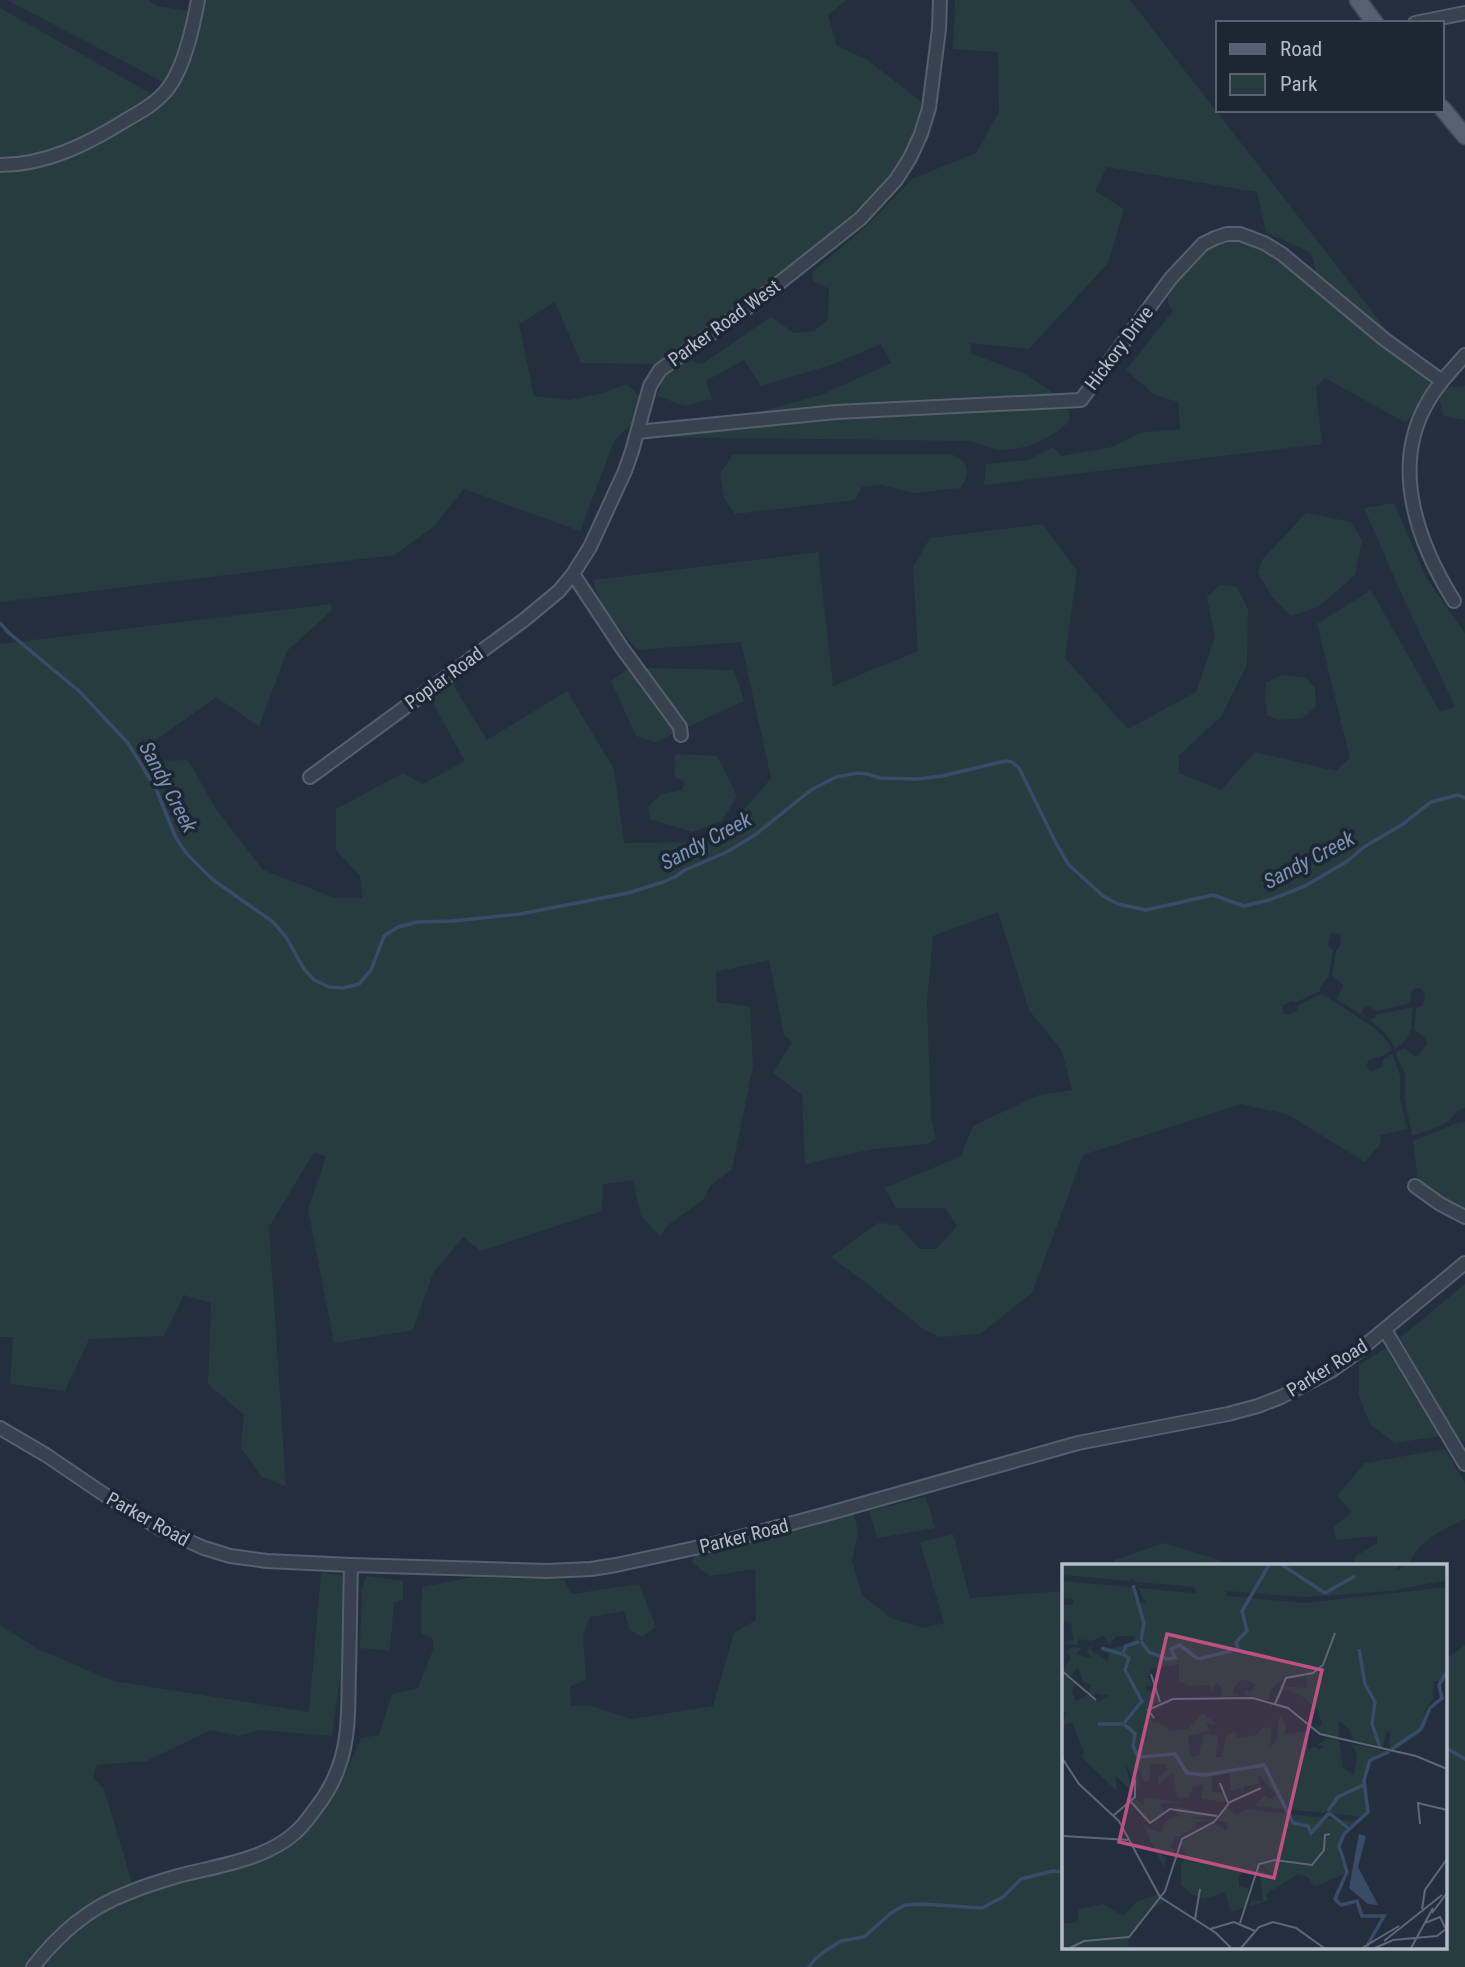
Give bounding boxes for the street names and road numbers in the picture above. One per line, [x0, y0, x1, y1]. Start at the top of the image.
street label: Parker Road West [664, 275, 784, 371]
street label: Hickory Drive [1080, 301, 1158, 395]
street label: Poplar Road [400, 642, 488, 714]
street label: Parker Road [1282, 1334, 1372, 1402]
street label: Parker Road [103, 1487, 193, 1551]
street label: Parker Road [697, 1514, 791, 1558]

